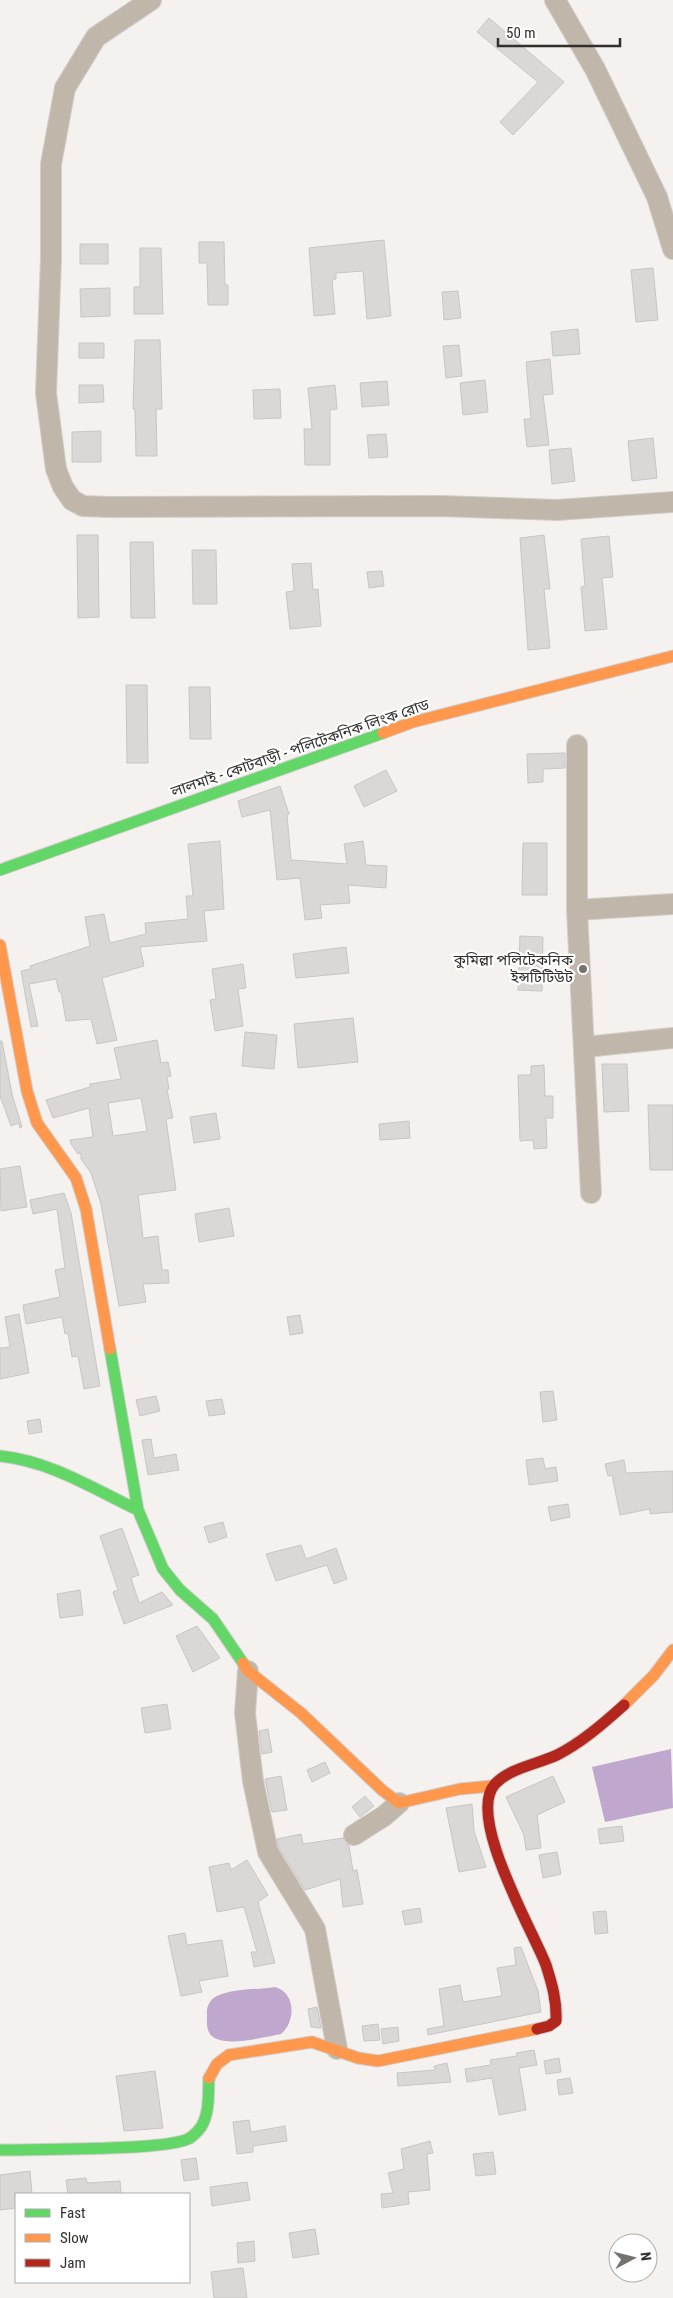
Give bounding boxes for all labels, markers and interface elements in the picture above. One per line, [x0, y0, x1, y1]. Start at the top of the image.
scale bar [498, 15, 620, 47]
text: 50 m [506, 24, 536, 42]
street label: লালমাই - কোটবাড়ী - পলিটেকনিক লিংক রোড [168, 695, 432, 801]
place label: কুমিল্লা পলিটেকনিক ইন্সটিটিউট [453, 951, 574, 986]
marker: কুমিল্লা পলিটেকনিক ইন্সটিটিউট [577, 963, 589, 975]
legend [15, 2193, 190, 2283]
text: Fast [60, 2204, 85, 2222]
text: Slow [60, 2229, 89, 2247]
north arrow [608, 2233, 658, 2283]
text: N [637, 2251, 654, 2262]
text: Jam [60, 2254, 86, 2272]

